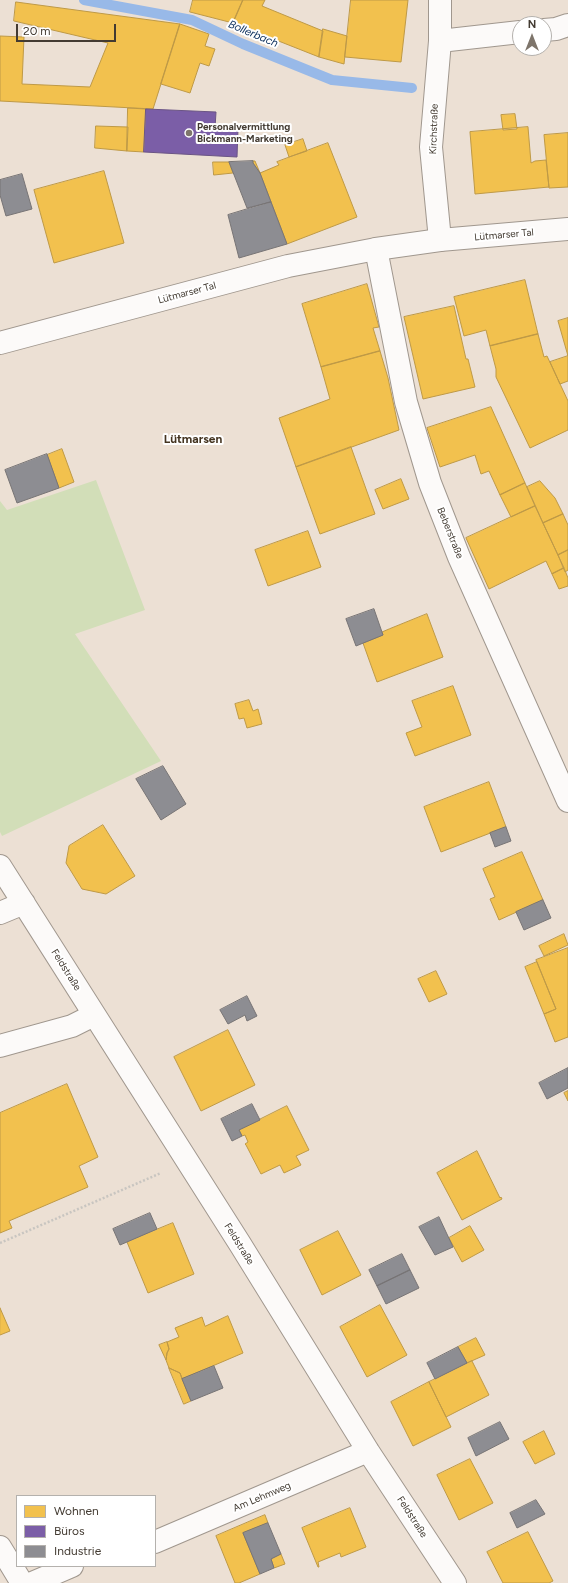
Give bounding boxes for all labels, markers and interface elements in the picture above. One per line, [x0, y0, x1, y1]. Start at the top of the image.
scale bar [18, 16, 118, 42]
north arrow [512, 16, 552, 56]
water label: Bollerbach [226, 18, 280, 50]
text: N [528, 18, 536, 31]
text: 20 m [23, 24, 51, 38]
street label: Kirchstraße [427, 103, 441, 155]
place label: Personalvermittlung Bickmann-Marketing [197, 121, 293, 144]
marker: Personalvermittlung Bickmann-Marketing [184, 128, 194, 138]
street label: Lütmarser Tal [474, 226, 534, 244]
street label: Lütmarser Tal [157, 279, 217, 307]
district label: Lütmarsen [164, 432, 222, 446]
street label: Beberstraße [434, 506, 466, 560]
street label: Feldstraße [48, 947, 84, 993]
street label: Feldstraße [221, 1221, 257, 1267]
street label: Am Lehmweg [231, 1479, 293, 1515]
street label: Feldstraße [394, 1494, 430, 1540]
legend [16, 1495, 156, 1567]
text: Wohnen [54, 1504, 99, 1518]
text: Büros [54, 1524, 85, 1538]
text: Industrie [54, 1544, 101, 1558]

